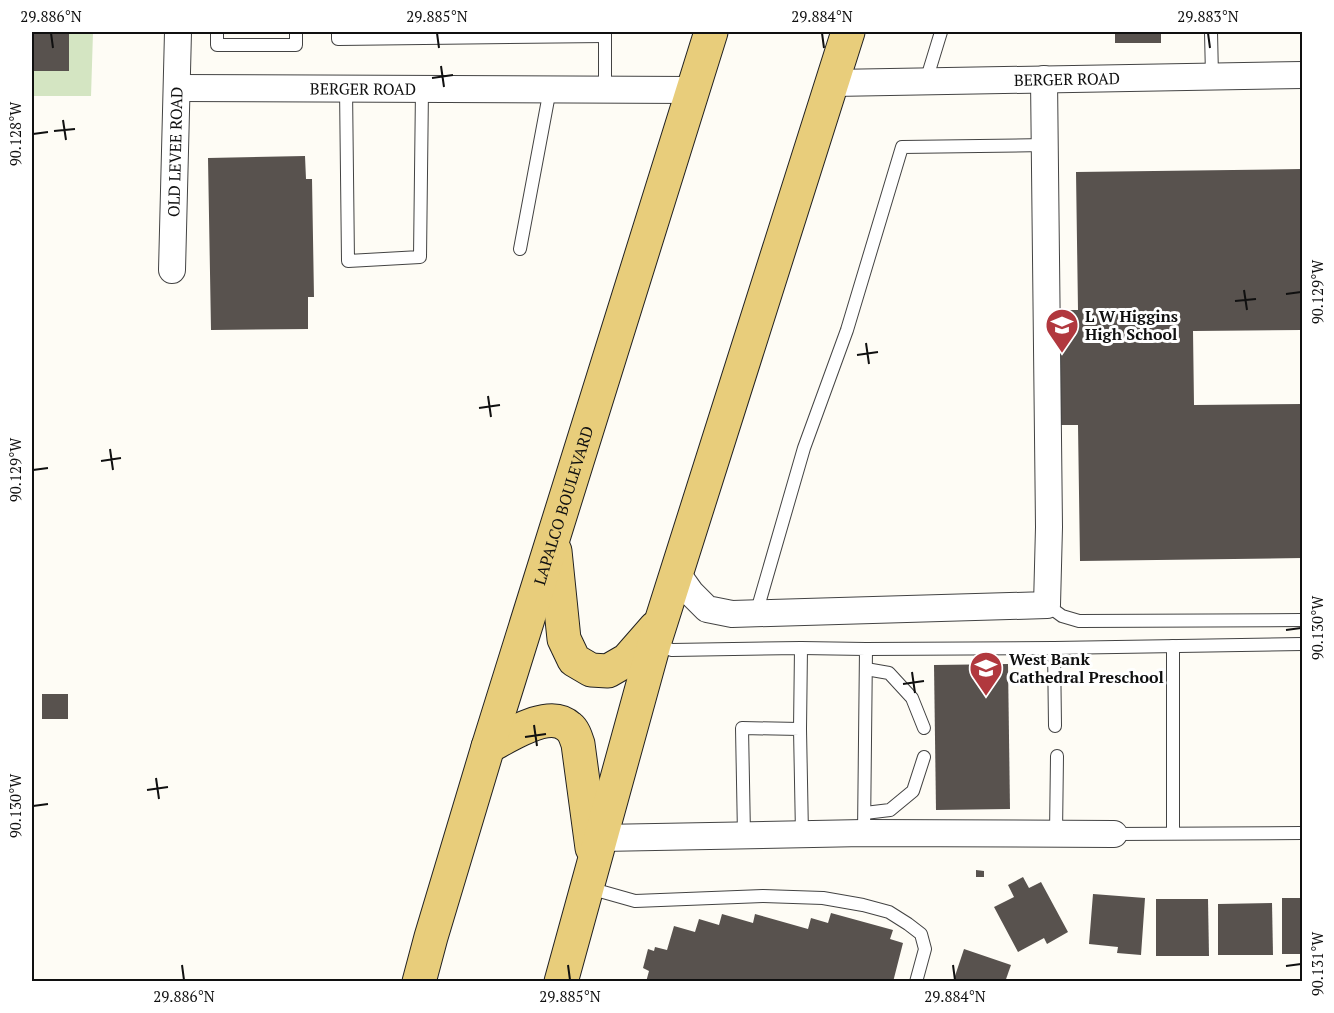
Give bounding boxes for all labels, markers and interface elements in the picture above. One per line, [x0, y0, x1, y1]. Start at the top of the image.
text: 29.886°N [20, 6, 82, 26]
text: 29.885°N [406, 6, 468, 26]
text: 29.884°N [791, 6, 853, 26]
text: 29.883°N [1177, 6, 1239, 26]
street label: BERGER ROAD [1014, 67, 1120, 91]
street label: BERGER ROAD [310, 78, 416, 100]
street label: OLD LEVEE ROAD [162, 87, 188, 217]
text: 90.128°W [5, 101, 25, 166]
text: 90.129°W [1307, 259, 1327, 324]
place label: L W Higgins High School [1085, 305, 1178, 345]
school or university icon: L W Higgins High School [1044, 307, 1080, 354]
street label: LAPALCO BOULEVARD [528, 423, 598, 588]
text: 90.129°W [5, 437, 25, 502]
text: 90.130°W [1307, 595, 1327, 660]
place label: West Bank Cathedral Preschool [1009, 648, 1164, 688]
school or university icon: West Bank Cathedral Preschool [968, 650, 1004, 697]
text: 90.130°W [5, 773, 25, 838]
text: 90.131°W [1307, 931, 1327, 996]
text: 29.886°N [153, 986, 215, 1006]
text: 29.885°N [539, 986, 601, 1006]
text: 29.884°N [924, 986, 986, 1006]

